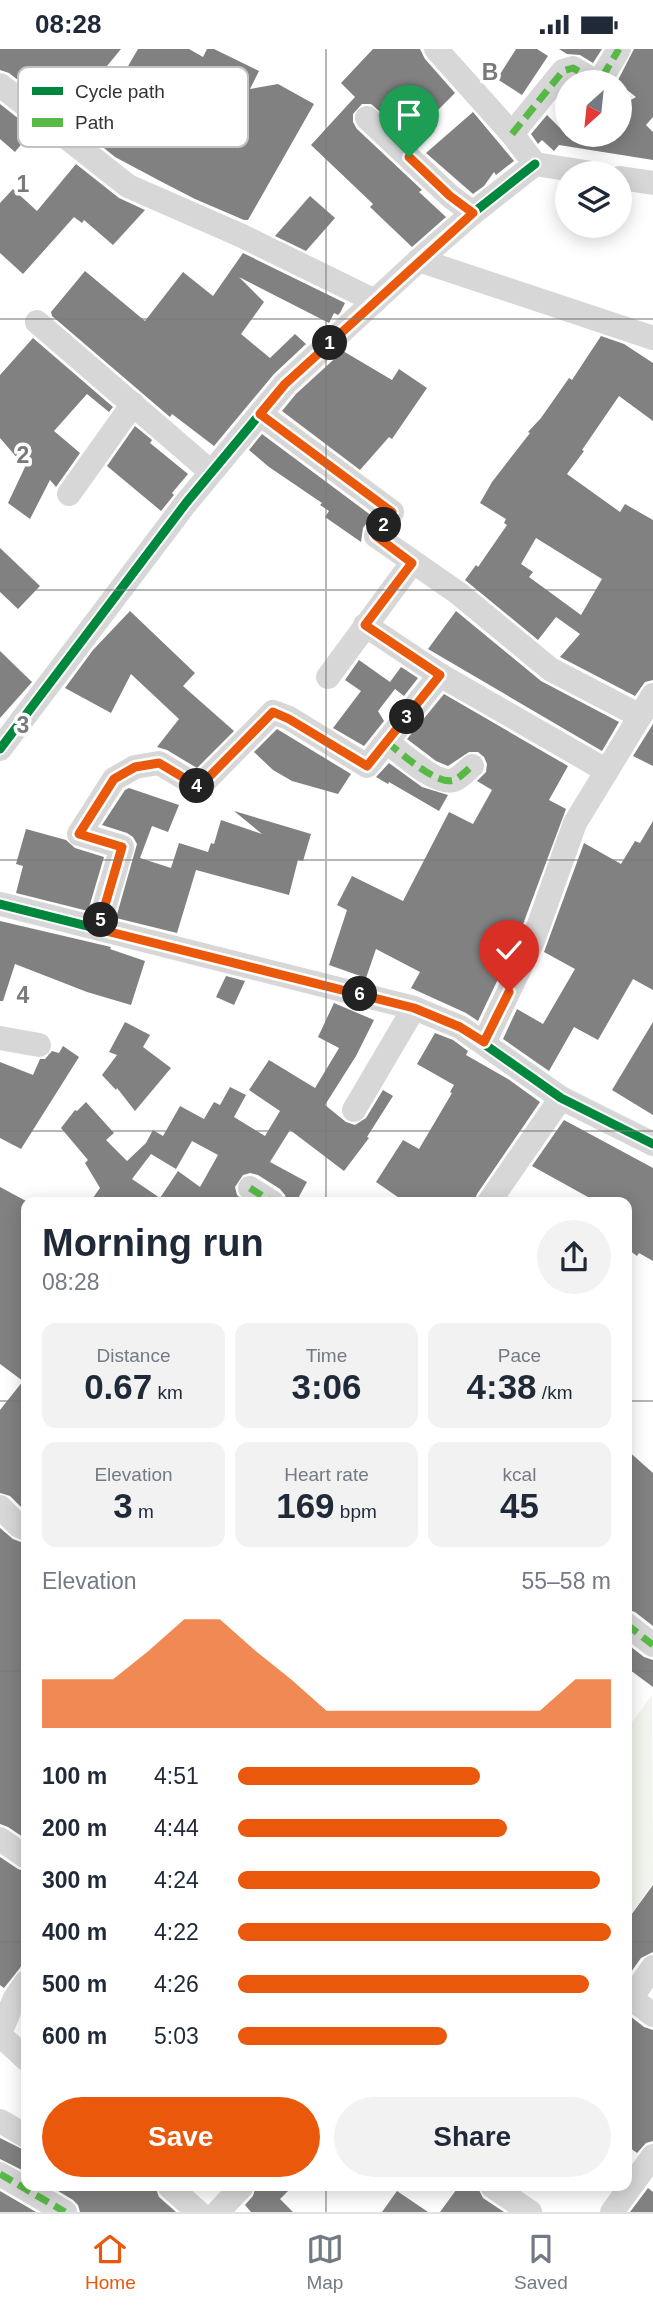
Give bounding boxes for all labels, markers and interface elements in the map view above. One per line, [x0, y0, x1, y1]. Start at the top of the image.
text: 08:28 [35, 9, 102, 39]
text: B [482, 59, 498, 85]
legend [18, 67, 248, 147]
north arrow [555, 70, 632, 147]
map controls [555, 70, 632, 238]
text: Cycle path [75, 81, 165, 102]
pin [379, 85, 439, 157]
icon: arrive [390, 96, 428, 134]
text: Path [75, 112, 114, 133]
button: layers [555, 161, 632, 238]
text: 1 [17, 171, 30, 197]
pin: 1 [312, 325, 348, 361]
text: 1 [324, 332, 335, 353]
text: 2 [17, 442, 29, 468]
pin: 2 [366, 507, 402, 543]
text: 2 [378, 514, 389, 535]
pin: 3 [390, 699, 424, 735]
text: 3 [401, 706, 412, 727]
text: 3 [17, 712, 29, 738]
pin: 4 [180, 769, 214, 803]
text: 4 [191, 775, 202, 796]
pin: 5 [84, 903, 119, 937]
text: 5 [95, 909, 106, 930]
pin [479, 920, 539, 992]
icon: check [490, 931, 528, 969]
pin: 6 [342, 977, 378, 1011]
text: 4 [17, 982, 30, 1008]
text: 6 [354, 983, 365, 1004]
button: share [537, 1220, 611, 1294]
text: Morning run [42, 1222, 264, 1264]
text: 08:28 [42, 1269, 100, 1295]
text: Distance [97, 1345, 170, 1366]
text: Time [306, 1345, 347, 1366]
text: Pace [498, 1345, 541, 1366]
text: 0.67 [84, 1367, 152, 1406]
text: 3:06 [291, 1367, 362, 1406]
text: 4:38 [467, 1367, 537, 1406]
text: km [152, 1382, 183, 1403]
text: /km [537, 1382, 572, 1403]
text: Elevation [94, 1464, 173, 1485]
text: Heart rate [284, 1464, 369, 1485]
text: kcal [503, 1464, 536, 1485]
text: 3 [113, 1486, 133, 1525]
text: 169 [276, 1486, 335, 1525]
text: 45 [500, 1486, 539, 1525]
text: m [133, 1501, 154, 1522]
text: bpm [335, 1501, 377, 1522]
text: Elevation [42, 1568, 137, 1594]
text: 55–58 m [521, 1568, 611, 1594]
text: 100 m [42, 1763, 107, 1789]
text: 4:51 [154, 1763, 199, 1789]
text: 200 m [42, 1815, 107, 1841]
text: 4:44 [154, 1815, 199, 1841]
text: 300 m [42, 1867, 107, 1893]
text: 4:24 [154, 1867, 199, 1893]
text: 400 m [42, 1919, 107, 1945]
text: 4:22 [154, 1919, 199, 1945]
text: 500 m [42, 1971, 107, 1997]
text: 4:26 [154, 1971, 199, 1997]
text: 600 m [42, 2023, 107, 2049]
text: 5:03 [154, 2023, 199, 2049]
button: Save [42, 2097, 320, 2177]
button: Share [334, 2097, 611, 2177]
tab: Home [85, 2230, 136, 2294]
tab: Map [306, 2230, 344, 2294]
tab: Saved [514, 2230, 568, 2294]

